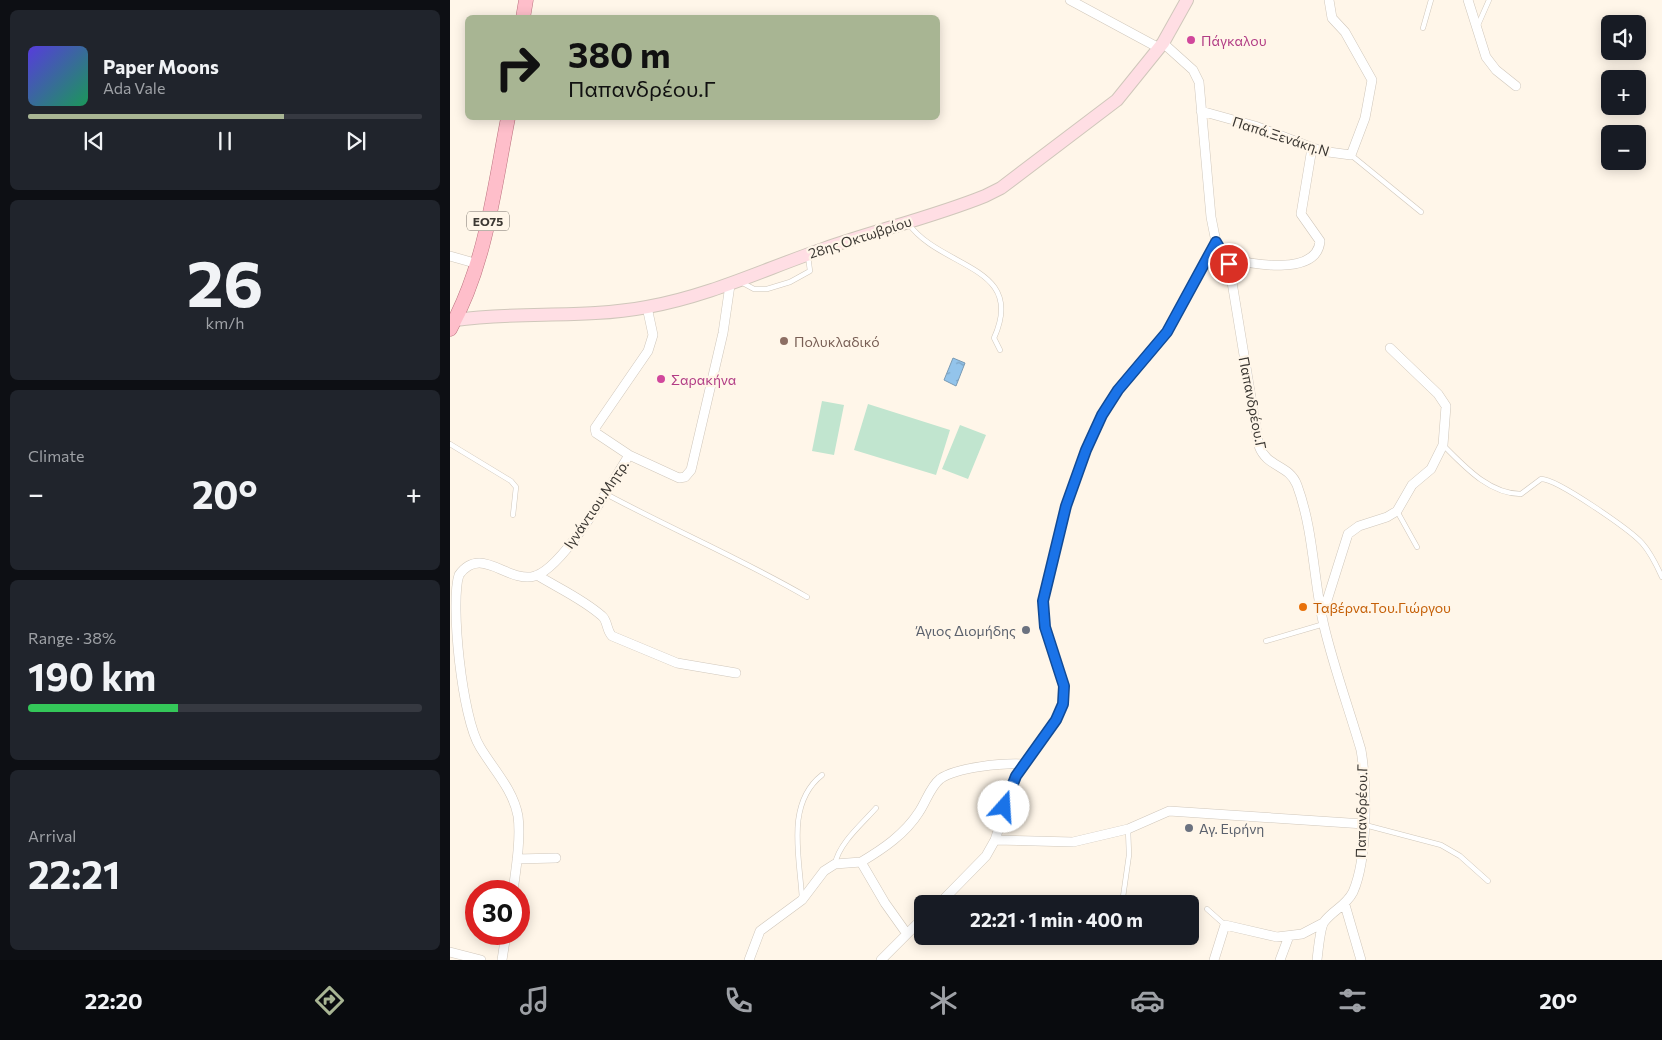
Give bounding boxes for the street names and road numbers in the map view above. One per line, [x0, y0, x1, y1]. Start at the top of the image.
street label: Παπά.Ξενάκη.Ν [1230, 112, 1332, 160]
road number: ΕΟ75 [467, 212, 509, 230]
street label: 28ης Οκτωβρίου [806, 212, 914, 262]
street label: Παπανδρέου.Γ [1236, 355, 1270, 451]
street label: Ιγνάντιου.Μητρ. [560, 456, 632, 552]
street label: Παπανδρέου.Γ [1352, 764, 1370, 858]

